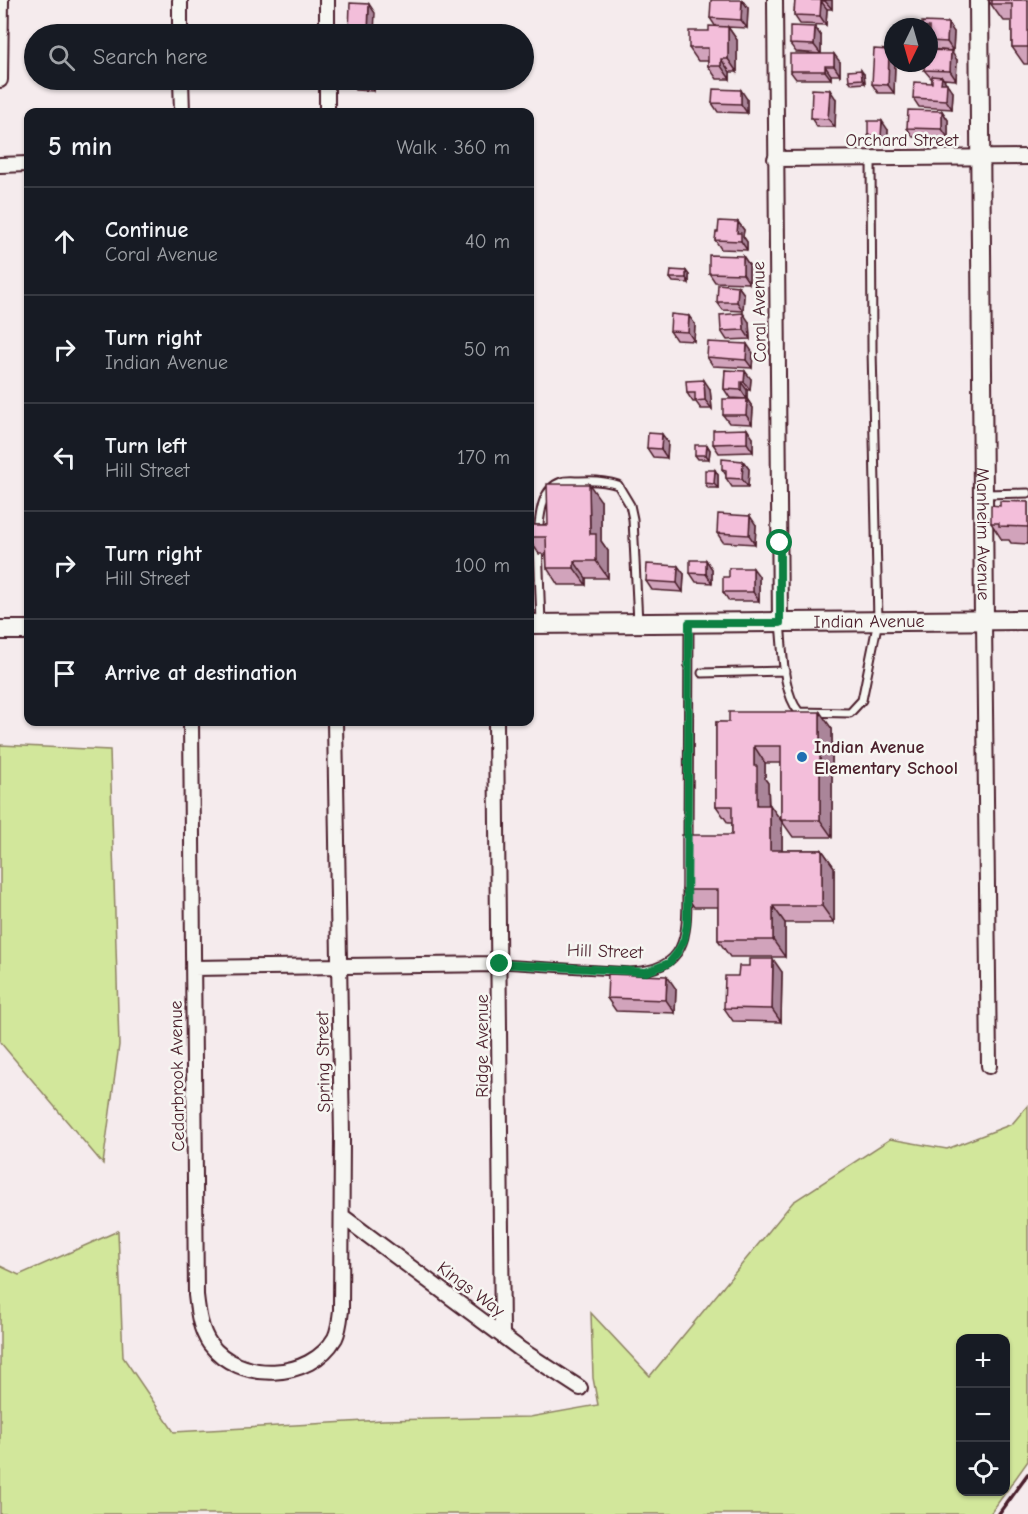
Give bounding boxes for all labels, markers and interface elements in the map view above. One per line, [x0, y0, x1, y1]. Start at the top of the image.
north arrow [884, 18, 938, 72]
search box [24, 24, 534, 90]
icon: search [45, 41, 78, 74]
text: Search here [93, 44, 208, 70]
street label: Orchard Street [845, 130, 959, 151]
text: 5 min [48, 132, 112, 162]
text: Walk · 360 m [396, 136, 510, 159]
text: Continue [105, 217, 188, 243]
icon: ahead [48, 225, 81, 258]
text: 40 m [465, 230, 510, 253]
text: Coral Avenue [105, 243, 218, 266]
street label: Coral Avenue [748, 261, 771, 363]
text: Turn right [105, 325, 202, 351]
icon: right [48, 333, 81, 366]
text: 50 m [464, 338, 510, 361]
text: Indian Avenue [105, 351, 228, 374]
text: Turn left [105, 433, 187, 459]
icon: left [48, 441, 81, 474]
text: 170 m [457, 446, 510, 469]
text: Hill Street [105, 459, 190, 482]
street label: Manheim Avenue [972, 467, 994, 601]
route start [766, 529, 792, 555]
text: Turn right [105, 541, 202, 567]
icon: right [48, 549, 81, 582]
text: 100 m [455, 554, 510, 577]
text: Hill Street [105, 567, 190, 590]
street label: Indian Avenue [813, 611, 924, 633]
icon: arrive [48, 657, 81, 690]
text: Arrive at destination [105, 660, 297, 686]
place label: Indian Avenue Elementary School [814, 737, 958, 779]
marker: Indian Avenue Elementary School [795, 750, 809, 764]
street label: Hill Street [567, 940, 644, 963]
route end [486, 950, 512, 976]
street label: Ridge Avenue [472, 994, 493, 1098]
street label: Cedarbrook Avenue [166, 1000, 189, 1152]
street label: Spring Street [312, 1010, 335, 1113]
street label: Kings Way [433, 1257, 509, 1322]
map controls [956, 1334, 1010, 1496]
button: + [956, 1334, 1010, 1388]
button: − [956, 1388, 1010, 1442]
button: locate [956, 1442, 1010, 1496]

